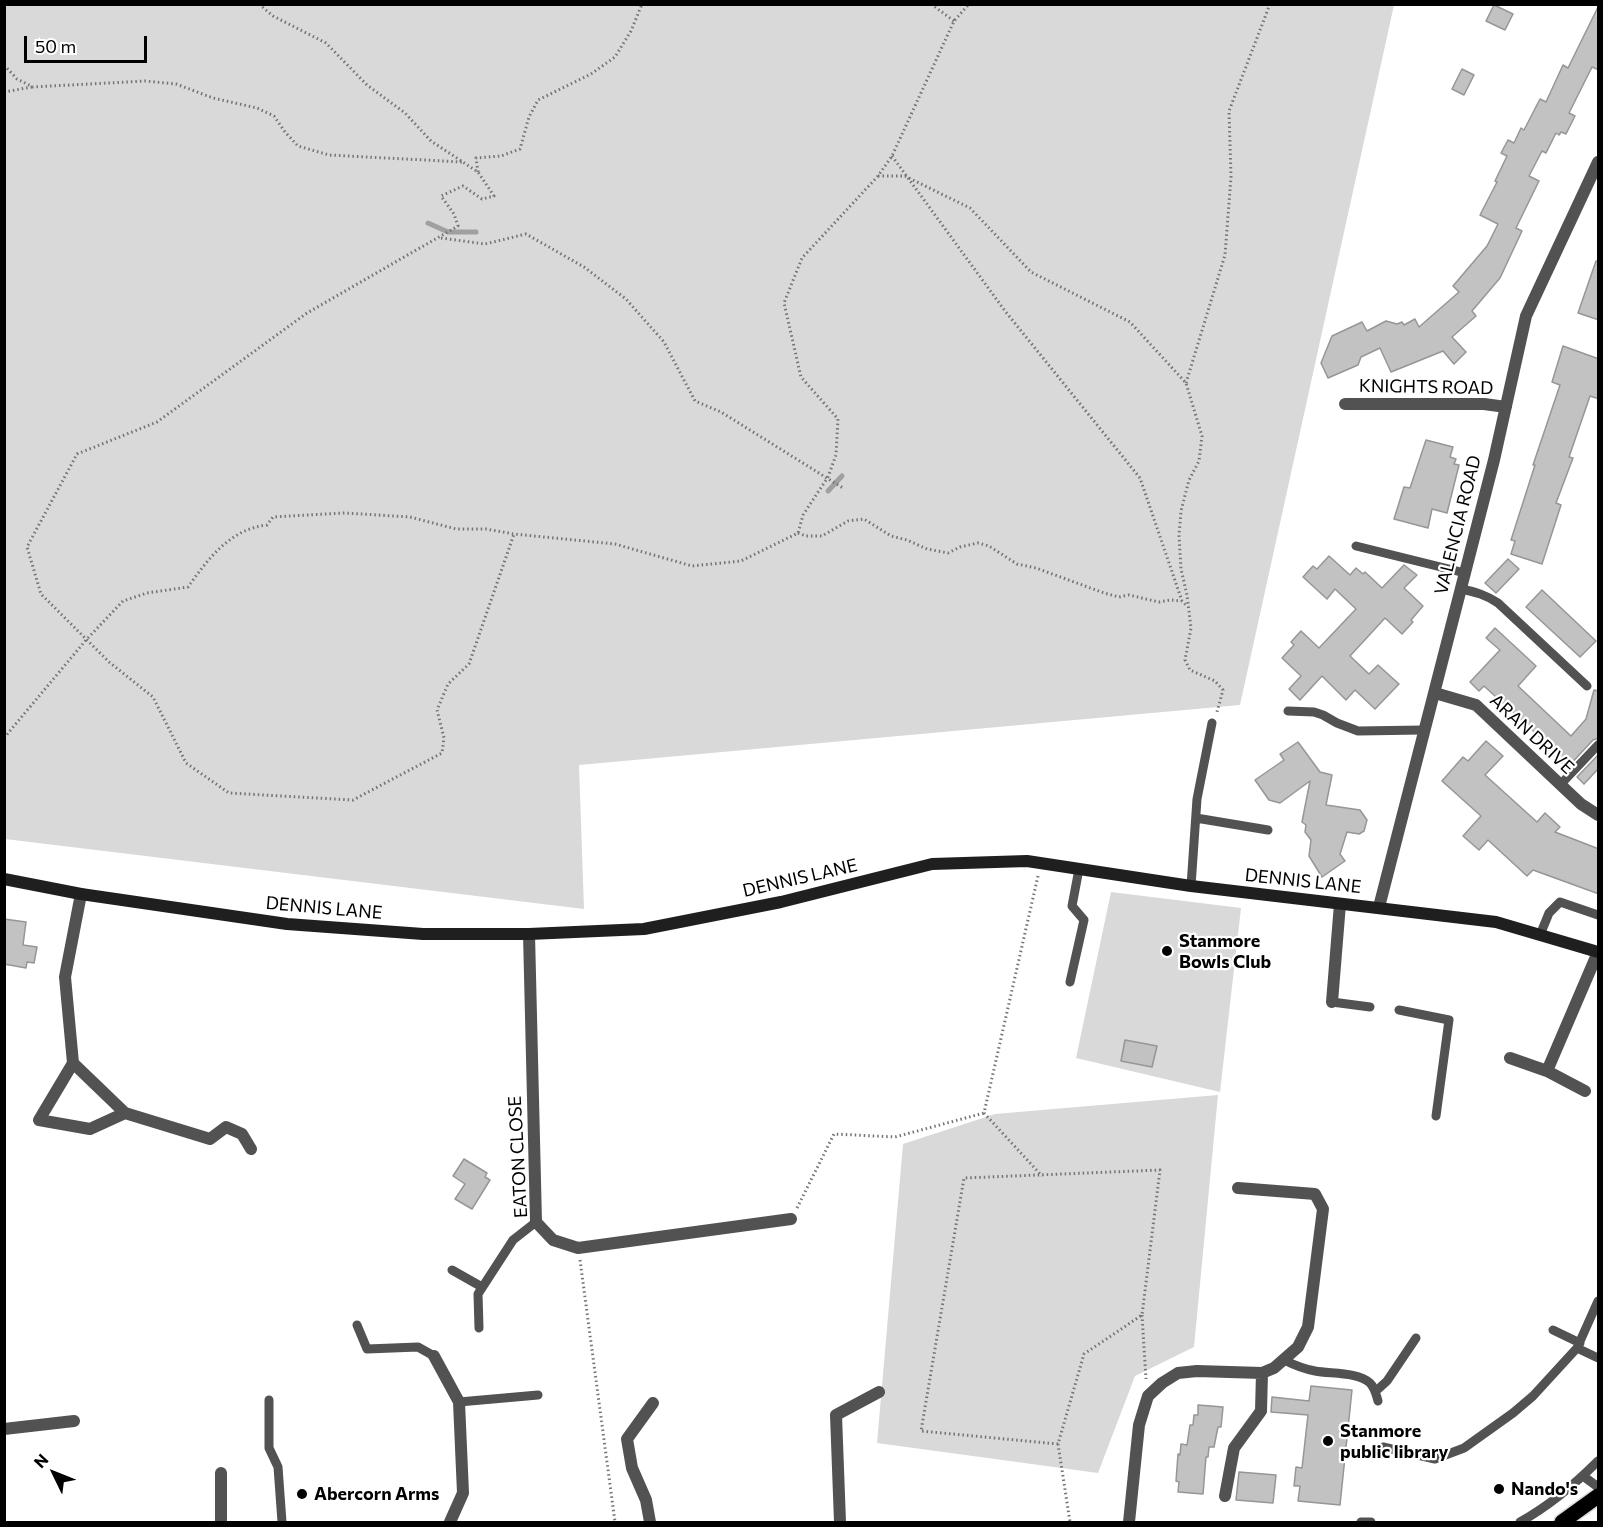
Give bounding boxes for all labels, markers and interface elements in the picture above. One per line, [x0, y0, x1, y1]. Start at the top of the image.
scale bar [27, 24, 150, 62]
text: 50 m [35, 35, 76, 57]
street label: KNIGHTS ROAD [1359, 375, 1493, 399]
street label: VALENCIA ROAD [1430, 453, 1486, 597]
street label: ARAN DRIVE [1485, 690, 1579, 778]
street label: DENNIS LANE [741, 854, 859, 902]
street label: DENNIS LANE [1244, 864, 1362, 898]
street label: DENNIS LANE [265, 892, 383, 924]
place label: Stanmore Bowls Club [1179, 930, 1271, 972]
marker: Stanmore Bowls Club [1160, 944, 1174, 958]
street label: EATON CLOSE [504, 1095, 532, 1219]
place label: Stanmore public library [1340, 1420, 1448, 1462]
marker: Stanmore public library [1321, 1434, 1335, 1448]
north arrow [24, 1443, 84, 1503]
text: N [29, 1450, 52, 1471]
place label: Nando's [1511, 1478, 1578, 1500]
marker: Nando's [1492, 1482, 1506, 1496]
place label: Abercorn Arms [314, 1483, 439, 1505]
marker: Abercorn Arms [295, 1487, 309, 1501]

